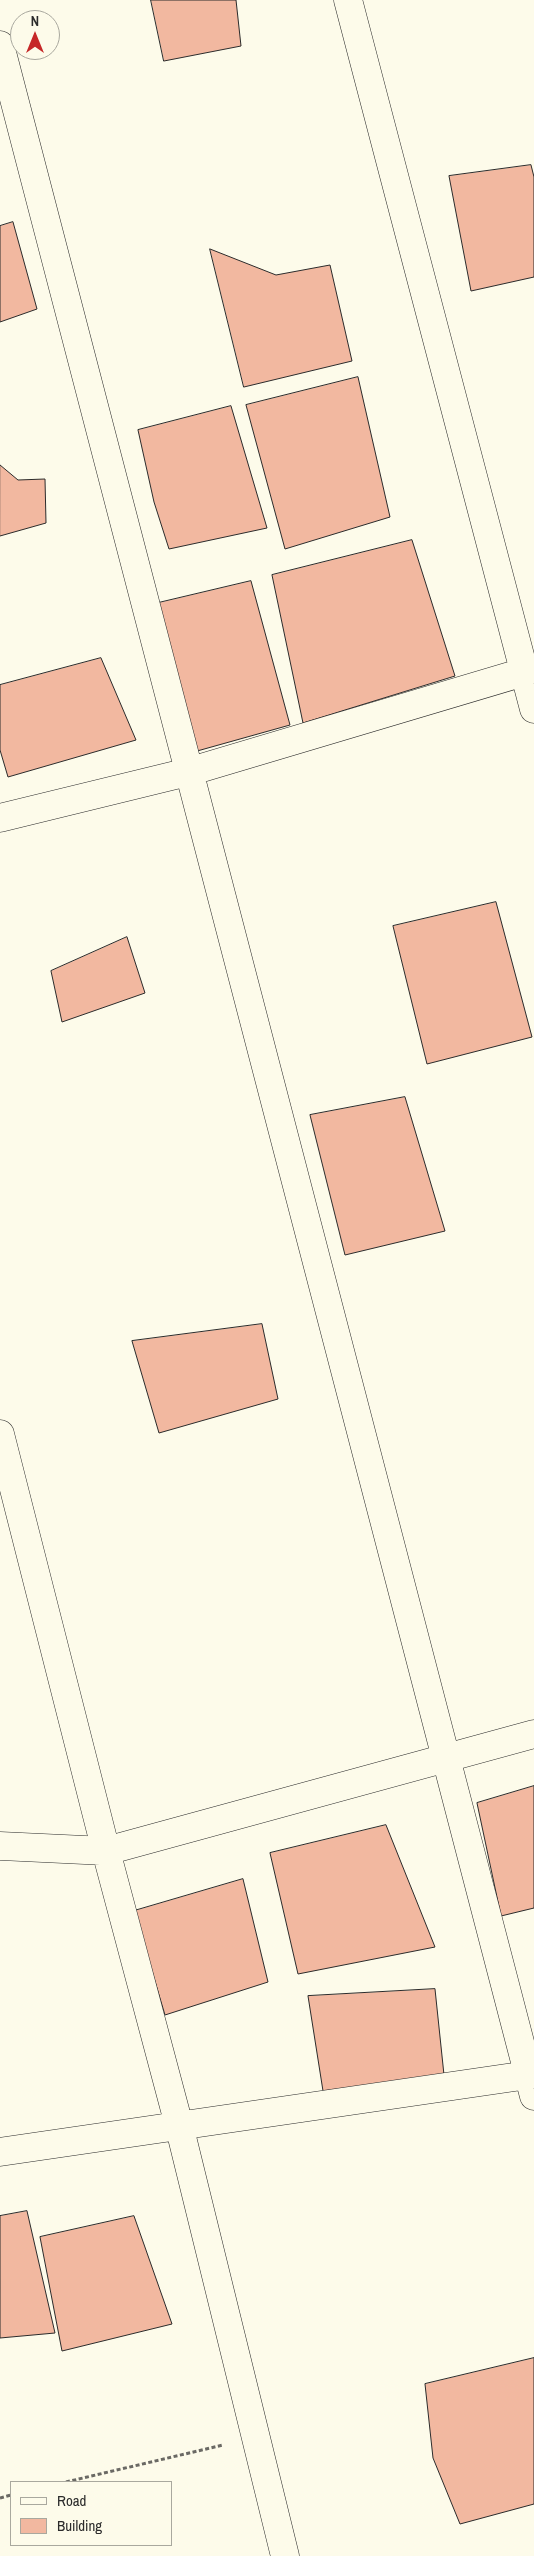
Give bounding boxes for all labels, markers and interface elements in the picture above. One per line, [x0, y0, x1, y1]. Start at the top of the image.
north arrow [10, 10, 60, 60]
text: N [31, 12, 39, 30]
legend [10, 2481, 172, 2546]
text: Road [57, 2490, 86, 2511]
text: Building [57, 2515, 102, 2536]

